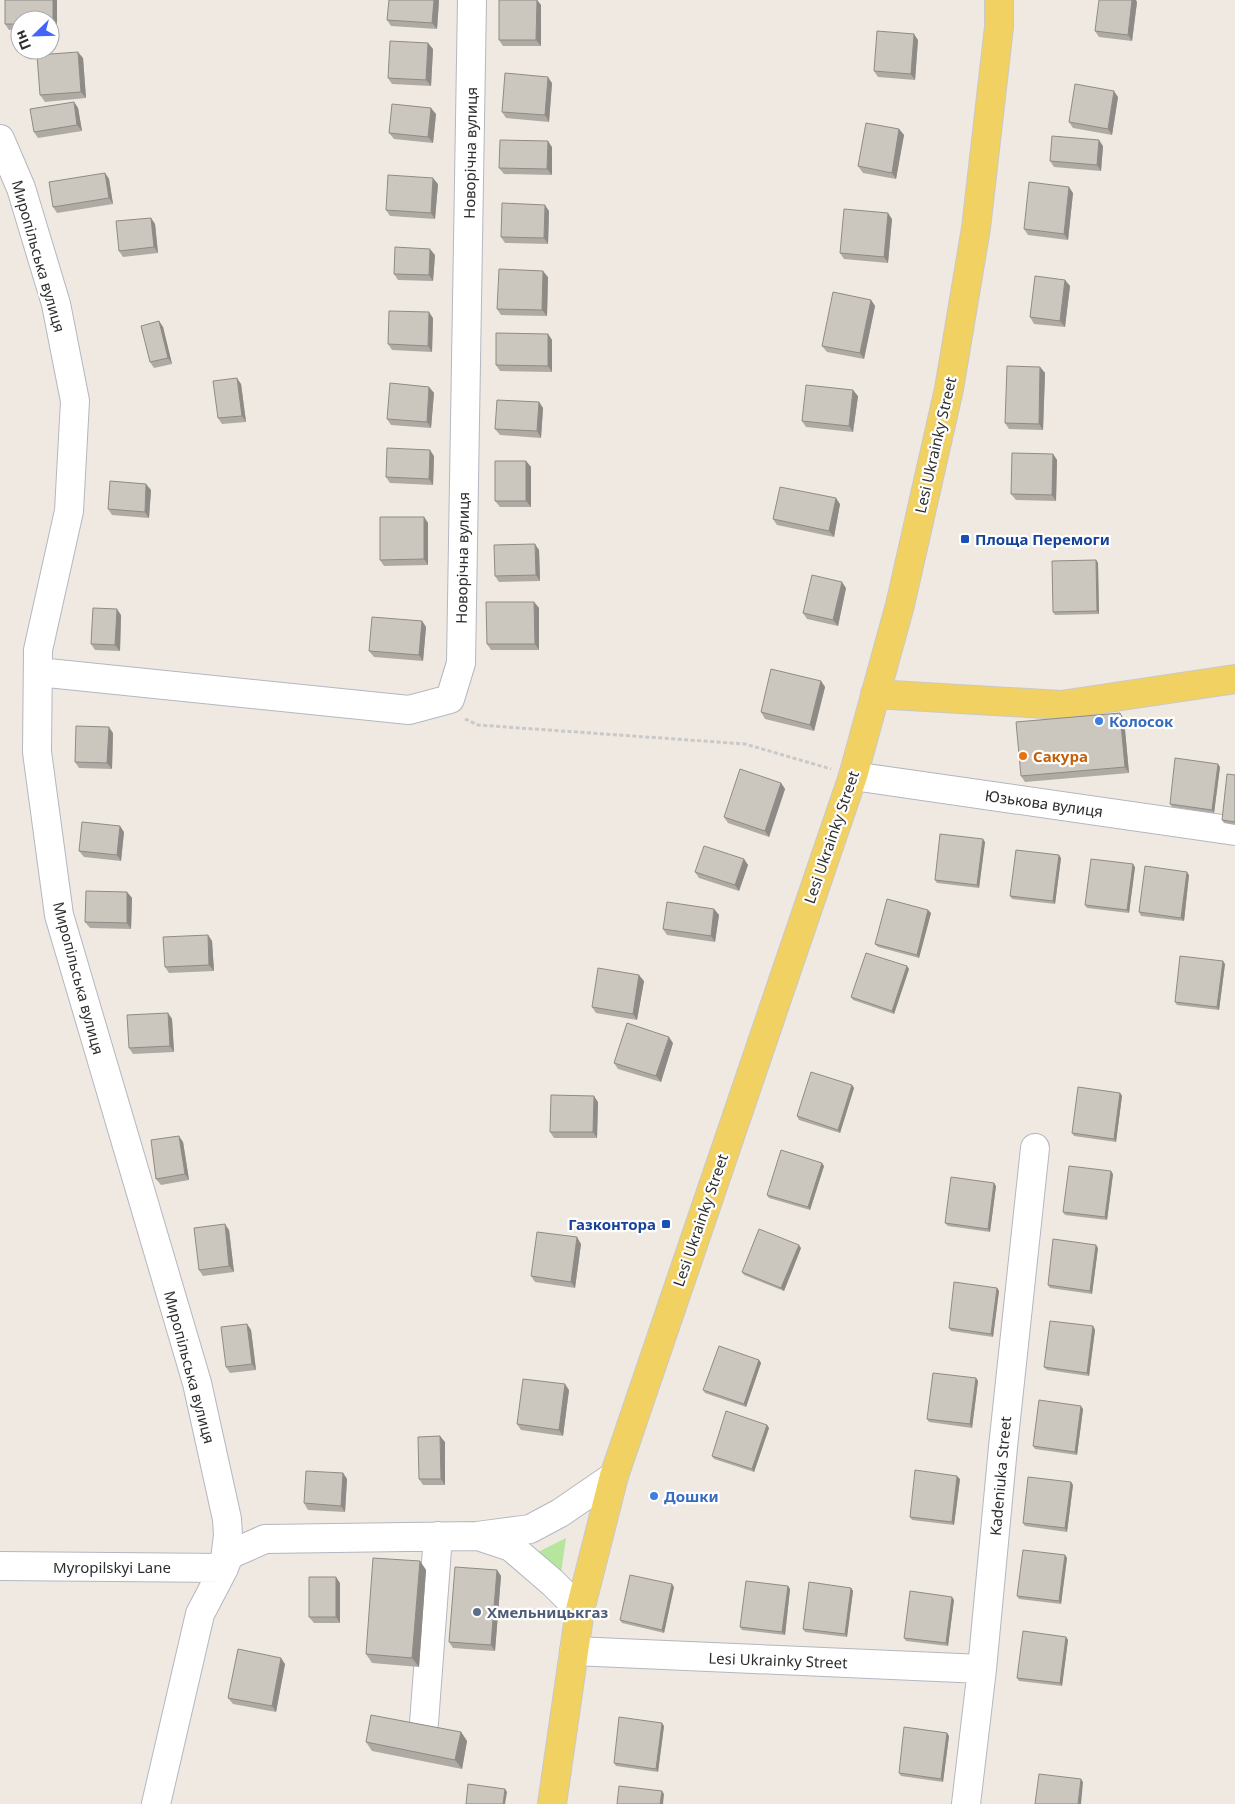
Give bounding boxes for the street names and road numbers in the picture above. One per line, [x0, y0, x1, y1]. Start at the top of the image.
street label: Новорічна вулиця [459, 87, 481, 219]
street label: Миропільська вулиця [8, 178, 70, 334]
street label: Lesi Ukrainky Street [910, 374, 961, 515]
street label: Новорічна вулиця [451, 492, 473, 624]
street label: Lesi Ukrainky Street [799, 767, 863, 906]
street label: Юзькова вулиця [984, 785, 1104, 821]
street label: Миропільська вулиця [49, 899, 109, 1057]
street label: Lesi Ukrainky Street [668, 1150, 732, 1289]
street label: Миропільська вулиця [160, 1288, 220, 1446]
street label: Kadeniuka Street [985, 1415, 1015, 1537]
street label: Myropilskyi Lane [53, 1557, 171, 1577]
street label: Lesi Ukrainky Street [708, 1648, 848, 1672]

